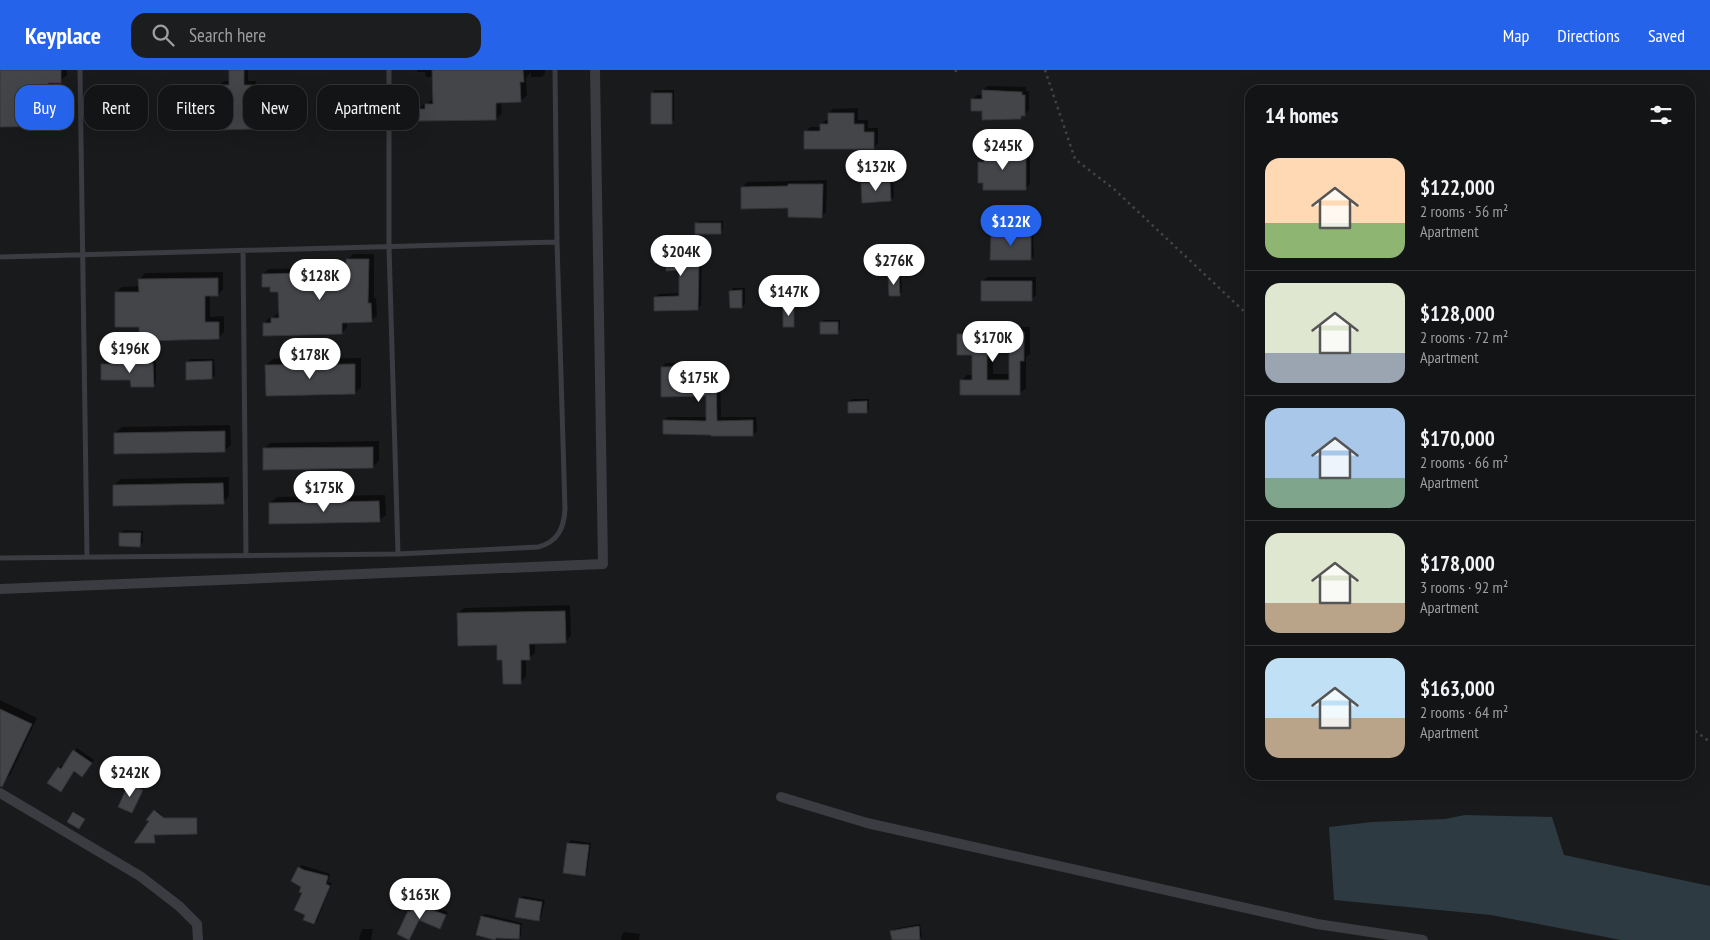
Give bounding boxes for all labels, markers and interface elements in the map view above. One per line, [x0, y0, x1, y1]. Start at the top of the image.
search box [131, 13, 481, 58]
text: Keyplace [25, 20, 101, 51]
icon: search [149, 21, 177, 49]
text: Search here [189, 23, 266, 47]
text: Map [1503, 24, 1529, 47]
text: Directions [1557, 24, 1620, 47]
text: Saved [1648, 24, 1685, 47]
chip: Buy [15, 85, 74, 130]
chip: Rent [84, 85, 148, 130]
chip: Filters [158, 85, 233, 130]
chip: New [243, 85, 307, 130]
chip: Apartment [317, 85, 419, 130]
icon: filters [1647, 101, 1675, 129]
text: 14 homes [1265, 102, 1338, 129]
pin: $245K [968, 128, 1038, 171]
text: $245K [984, 135, 1022, 155]
pin: $132K [841, 150, 911, 192]
text: $132K [857, 156, 895, 176]
text: $122,000 [1420, 174, 1495, 201]
icon: home [1305, 178, 1365, 238]
text: 2 rooms · 56 m² [1420, 201, 1508, 221]
pin: $122K [976, 204, 1046, 247]
text: $122K [992, 211, 1030, 231]
text: Apartment [1420, 221, 1479, 241]
pin: $204K [646, 234, 716, 277]
text: $204K [662, 241, 700, 261]
pin: $276K [859, 244, 929, 286]
text: $276K [875, 250, 913, 270]
pin: $128K [285, 258, 355, 301]
text: $128K [301, 265, 339, 285]
pin: $147K [754, 274, 824, 317]
text: $147K [770, 281, 808, 301]
text: $128,000 [1420, 300, 1495, 327]
icon: home [1305, 303, 1365, 363]
pin: $170K [958, 320, 1028, 363]
text: $170K [974, 327, 1012, 347]
text: 2 rooms · 72 m² [1420, 327, 1508, 347]
pin: $196K [95, 332, 165, 374]
text: $196K [111, 338, 149, 358]
pin: $178K [275, 338, 345, 380]
text: $178K [291, 344, 329, 364]
text: Apartment [1420, 347, 1479, 367]
pin: $175K [664, 360, 734, 403]
text: $175K [680, 367, 718, 387]
text: $170,000 [1420, 425, 1495, 452]
icon: home [1305, 428, 1365, 488]
text: 2 rooms · 66 m² [1420, 452, 1508, 472]
pin: $175K [289, 470, 359, 513]
text: Apartment [1420, 472, 1479, 492]
text: $175K [305, 477, 343, 497]
text: $178,000 [1420, 550, 1495, 577]
icon: home [1305, 553, 1365, 613]
text: 3 rooms · 92 m² [1420, 577, 1508, 597]
text: Apartment [1420, 597, 1479, 617]
text: $163,000 [1420, 675, 1495, 702]
icon: home [1305, 678, 1365, 738]
text: 2 rooms · 64 m² [1420, 702, 1508, 722]
text: Apartment [1420, 722, 1479, 742]
pin: $242K [95, 756, 165, 798]
text: $242K [111, 762, 149, 782]
pin: $163K [385, 878, 455, 920]
text: $163K [401, 884, 439, 904]

